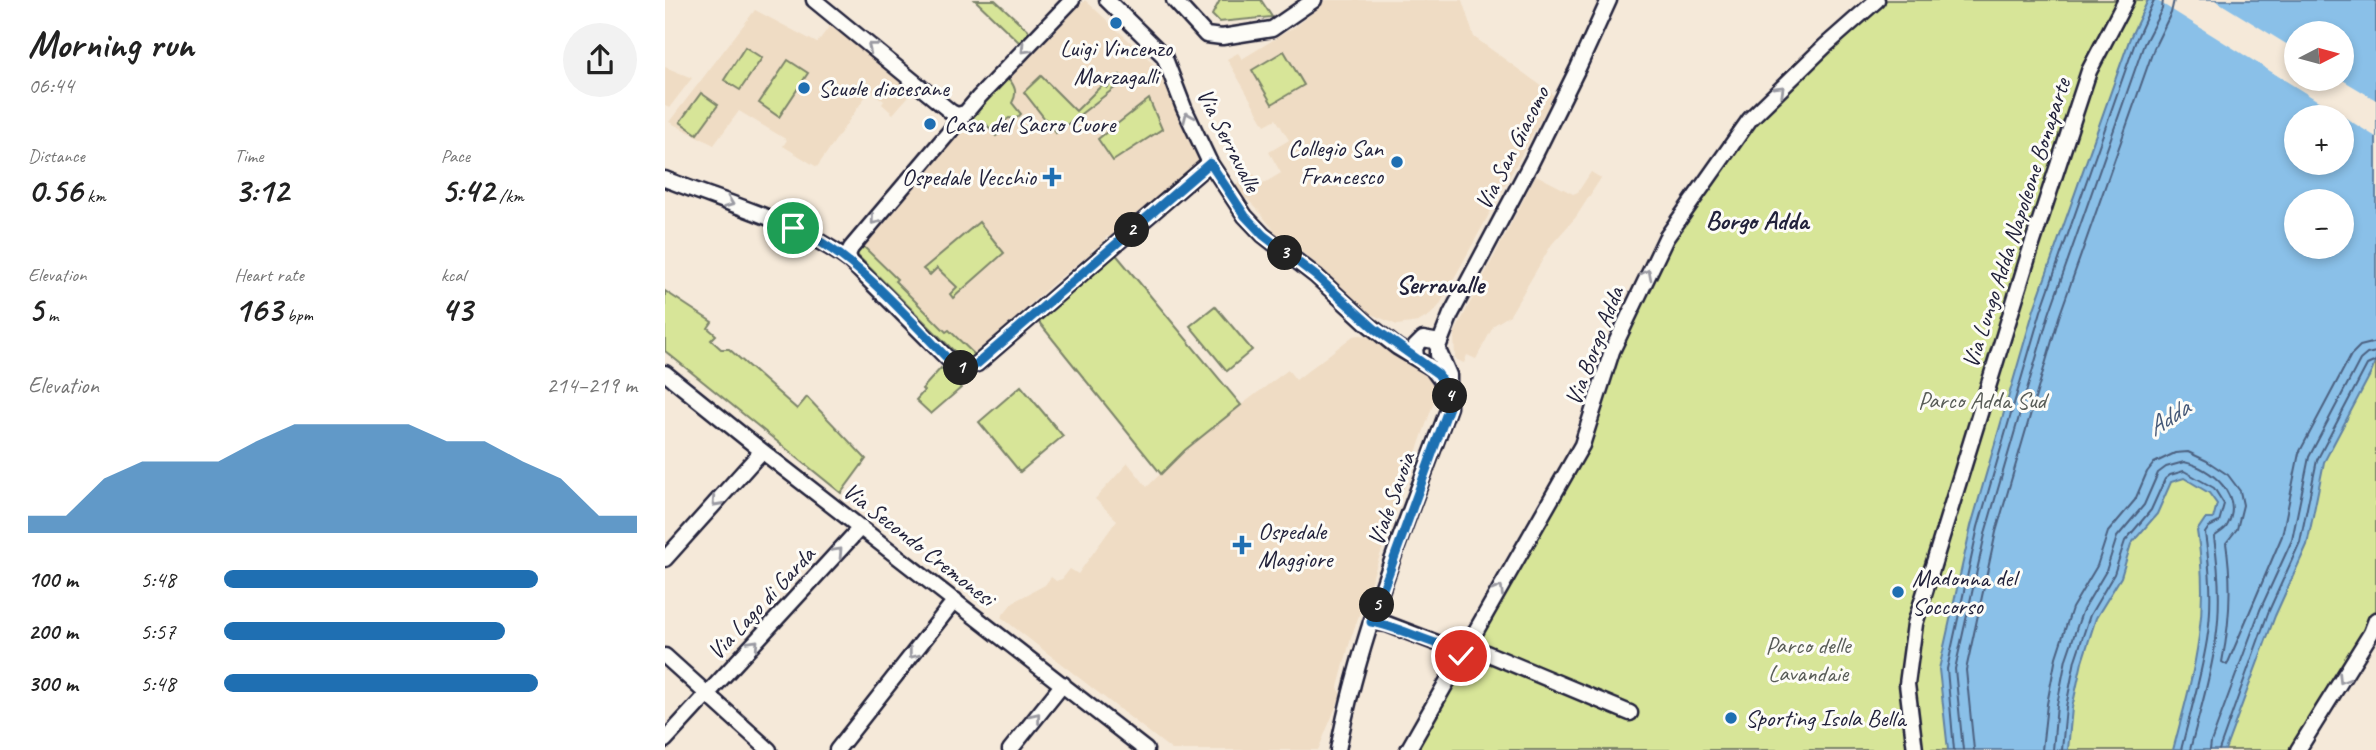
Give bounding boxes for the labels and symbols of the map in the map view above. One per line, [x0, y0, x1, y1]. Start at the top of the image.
marker: Luigi Vincenzo Marzagalli [1108, 15, 1124, 31]
north arrow [2284, 21, 2354, 91]
place label: Luigi Vincenzo Marzagalli [1060, 33, 1174, 91]
one-way arrow [1020, 41, 1033, 54]
one-way arrow [868, 42, 880, 55]
street label: Via Lungo Adda Napoleone Bonaparte [1955, 72, 2078, 372]
place label: Scuole diocesane [818, 73, 951, 103]
marker: Scuole diocesane [796, 80, 812, 96]
street label: Via San Giacomo [1468, 80, 1557, 215]
street label: Via Serravalle [1190, 83, 1269, 199]
one-way arrow [1771, 86, 1784, 99]
place label: Casa del Sacro Cuore [944, 109, 1117, 139]
one-way arrow [1182, 112, 1196, 124]
marker: Casa del Sacro Cuore [922, 116, 938, 132]
place label: Collegio San Francesco [1288, 133, 1385, 191]
marker: Collegio San Francesco [1389, 154, 1405, 170]
place label: Ospedale Vecchio [902, 162, 1038, 192]
marker: Ospedale Vecchio [1042, 167, 1062, 187]
one-way arrow [722, 195, 734, 209]
pin [763, 198, 823, 258]
district label: Borgo Adda [1706, 204, 1810, 237]
one-way arrow [871, 211, 883, 224]
pin: 2 [1114, 212, 1149, 247]
pin: 3 [1267, 236, 1303, 270]
district label: Serravalle [1396, 268, 1486, 301]
one-way arrow [1639, 269, 1653, 281]
street label: Via Borgo Adda [1558, 281, 1631, 409]
pin: 1 [943, 350, 979, 386]
pin: 4 [1433, 378, 1467, 414]
park label: Parco Adda Sud [1918, 385, 2050, 415]
water label: Adda [2140, 390, 2198, 443]
street label: Viale Savoia [1360, 447, 1422, 550]
street label: Via Secondo Cremonesi [837, 475, 1004, 615]
one-way arrow [712, 494, 724, 507]
place label: Ospedale Maggiore [1258, 516, 1334, 574]
marker: Ospedale Maggiore [1232, 535, 1252, 555]
street label: Via Lago di Garda [701, 539, 822, 666]
one-way arrow [830, 547, 843, 560]
place label: Madonna del Soccorso [1912, 563, 2020, 621]
one-way arrow [1491, 584, 1504, 597]
marker: Madonna del Soccorso [1890, 584, 1906, 600]
pin: 5 [1359, 588, 1395, 622]
pin [1431, 626, 1491, 686]
park label: Parco delle Lavandaie [1765, 630, 1853, 688]
one-way arrow [745, 639, 758, 652]
one-way arrow [909, 645, 921, 658]
one-way arrow [2338, 671, 2351, 684]
place label: Sporting Isola Bella [1745, 703, 1907, 733]
marker: Sporting Isola Bella [1723, 710, 1739, 726]
one-way arrow [1028, 713, 1041, 725]

